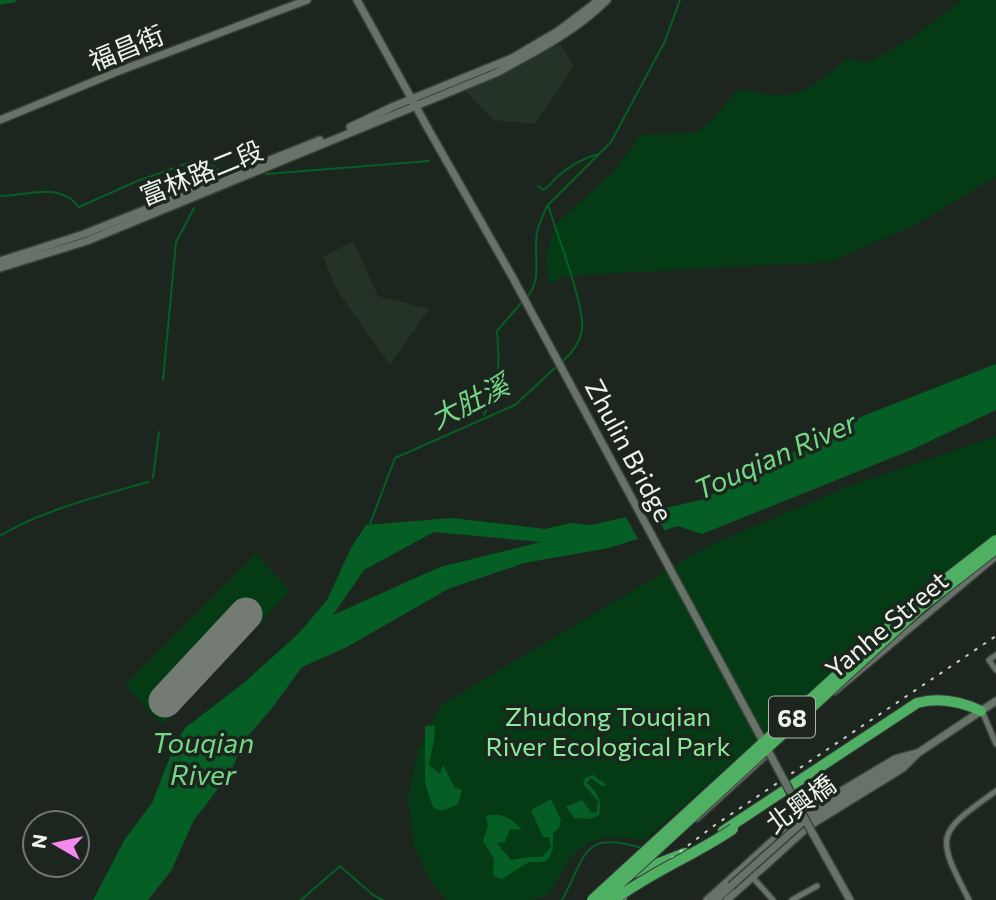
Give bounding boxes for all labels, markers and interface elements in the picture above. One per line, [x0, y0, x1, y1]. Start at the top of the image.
street label: 福昌街 [84, 18, 168, 76]
street label: 富林路二段 [135, 133, 267, 211]
water label: 大肚溪 [424, 365, 518, 435]
street label: Zhulin Bridge [580, 374, 680, 526]
water label: Touqian River [689, 404, 862, 506]
street label: Yanhe Street [819, 564, 953, 684]
road number: 68 [769, 696, 815, 738]
park label: Zhudong Touqian River Ecological Park [485, 700, 731, 761]
water label: Touqian River [152, 725, 254, 791]
street label: 北興橋 [759, 768, 841, 838]
north arrow [21, 809, 91, 879]
text: N [26, 832, 51, 850]

